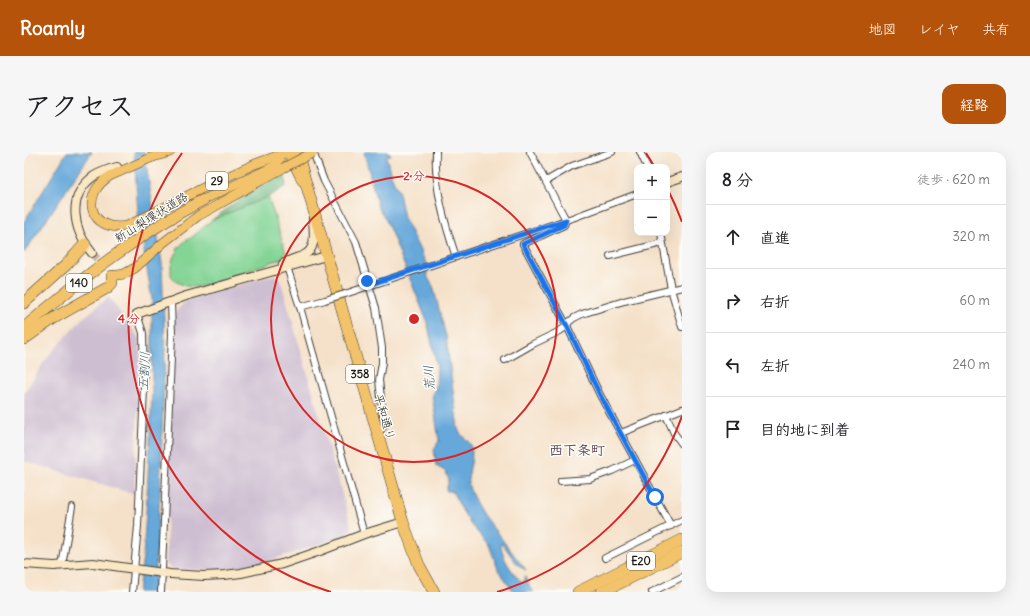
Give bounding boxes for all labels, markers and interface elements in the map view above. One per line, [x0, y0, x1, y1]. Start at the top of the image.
text: Roamly [20, 16, 85, 40]
text: 地図 [869, 20, 897, 38]
text: レイヤ [919, 20, 960, 38]
text: 共有 [982, 20, 1010, 38]
button: 経路 [942, 84, 1006, 124]
text: アクセス [24, 88, 134, 124]
map controls [634, 164, 670, 236]
button: + [634, 164, 670, 200]
text: 2 分 [403, 168, 425, 183]
text: 8 分 [722, 169, 753, 191]
text: 徒歩 · 620 m [917, 171, 990, 188]
road number: 29 [206, 172, 228, 190]
street label: 新山梨環状道路 [111, 188, 191, 246]
button: − [634, 200, 670, 236]
icon: ahead [722, 226, 744, 248]
text: 直進 [760, 228, 790, 247]
text: 320 m [952, 228, 990, 245]
route end [358, 272, 376, 290]
road number: 140 [66, 274, 92, 292]
icon: right [722, 290, 744, 312]
text: 右折 [760, 292, 790, 311]
text: 60 m [959, 292, 990, 309]
text: 4 分 [118, 311, 140, 326]
centre of rings [407, 312, 421, 326]
water label: 五割川 [134, 351, 154, 391]
icon: left [722, 354, 744, 376]
text: 左折 [760, 356, 790, 375]
text: 240 m [953, 356, 990, 373]
water label: 荒川 [420, 364, 438, 392]
road number: 358 [346, 365, 374, 383]
street label: 平和通り [371, 392, 399, 442]
icon: arrive [722, 418, 744, 440]
text: 目的地に到着 [760, 420, 850, 439]
district label: 西下条町 [549, 441, 605, 459]
route start [646, 488, 664, 506]
road number: E20 [627, 552, 655, 570]

